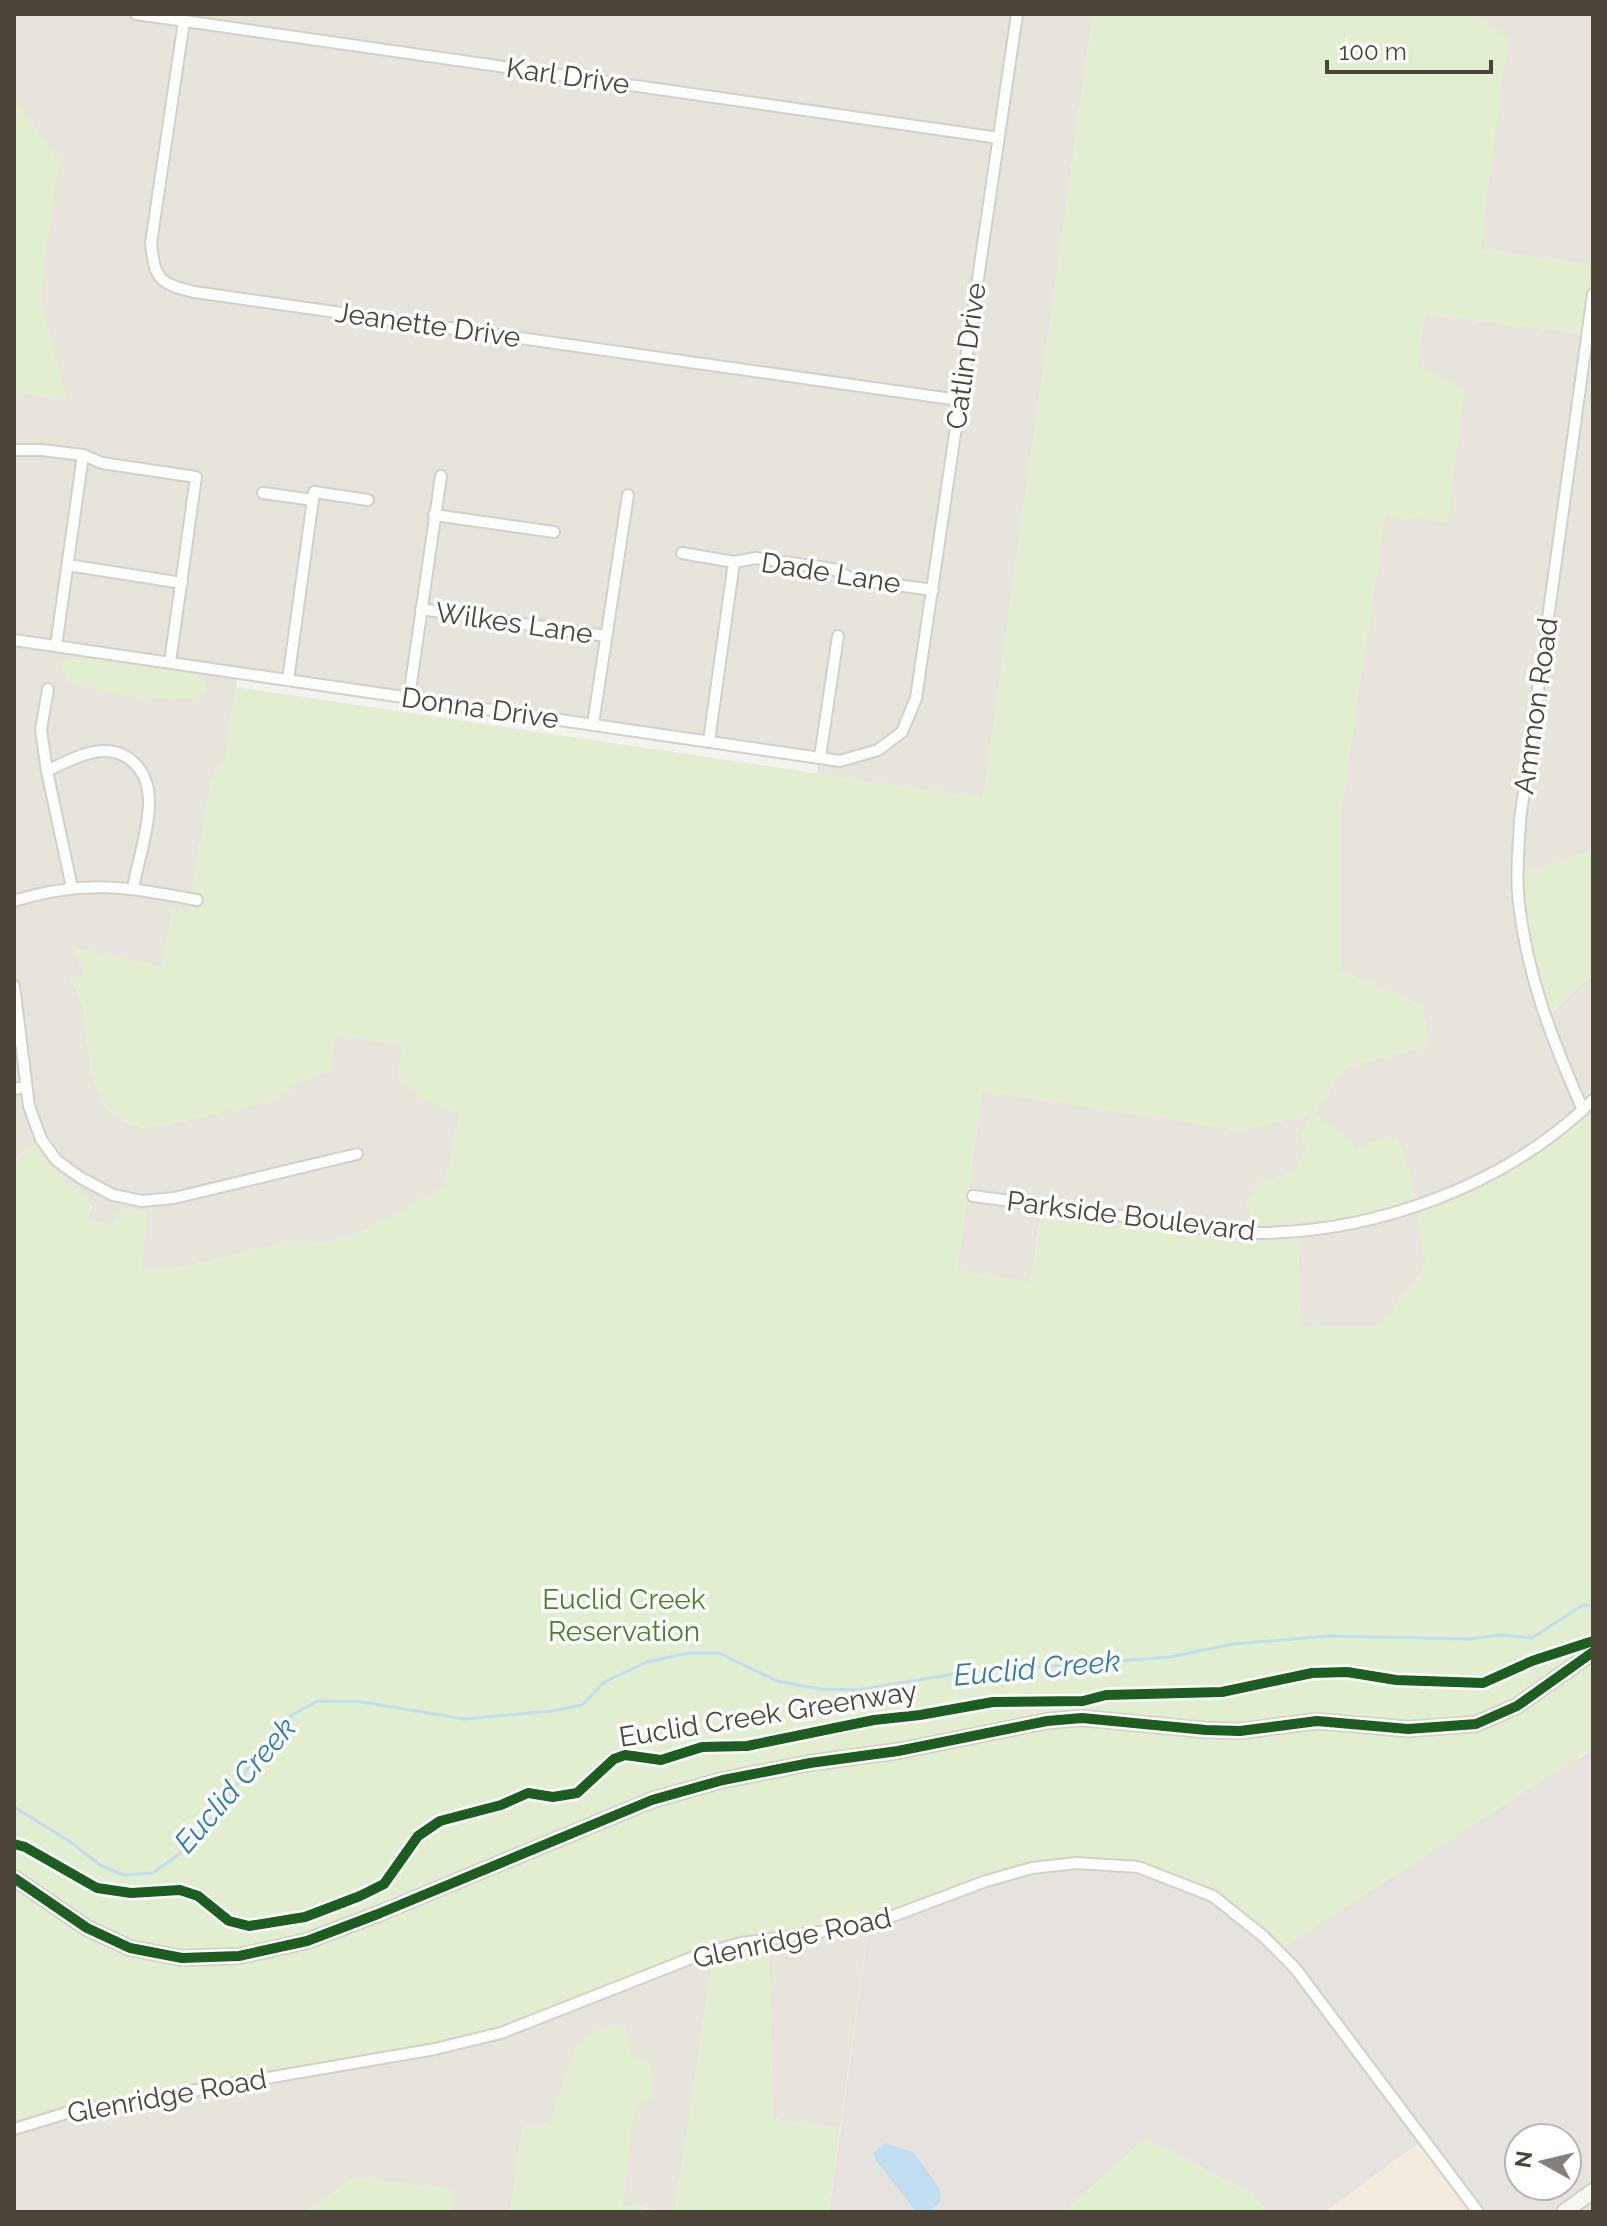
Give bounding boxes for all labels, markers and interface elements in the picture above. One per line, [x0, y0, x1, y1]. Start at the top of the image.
scale bar [1327, 24, 1491, 74]
text: 100 m [1339, 37, 1407, 66]
street label: Karl Drive [504, 51, 632, 101]
street label: Catlin Drive [939, 281, 993, 431]
street label: Jeanette Drive [333, 296, 523, 354]
street label: Dade Lane [759, 546, 903, 600]
street label: Wilkes Lane [433, 596, 595, 650]
street label: Ammon Road [1507, 616, 1565, 796]
street label: Donna Drive [399, 681, 561, 735]
street label: Parkside Boulevard [1005, 1184, 1257, 1248]
park label: Euclid Creek Reservation [542, 1583, 706, 1648]
water label: Euclid Creek [952, 1643, 1122, 1693]
street label: Euclid Creek Greenway [617, 1674, 919, 1754]
water label: Euclid Creek [167, 1710, 303, 1860]
street label: Glenridge Road [690, 1901, 894, 1975]
street label: Glenridge Road [65, 2062, 269, 2130]
north arrow [1503, 2122, 1583, 2202]
text: N [1509, 2149, 1537, 2169]

